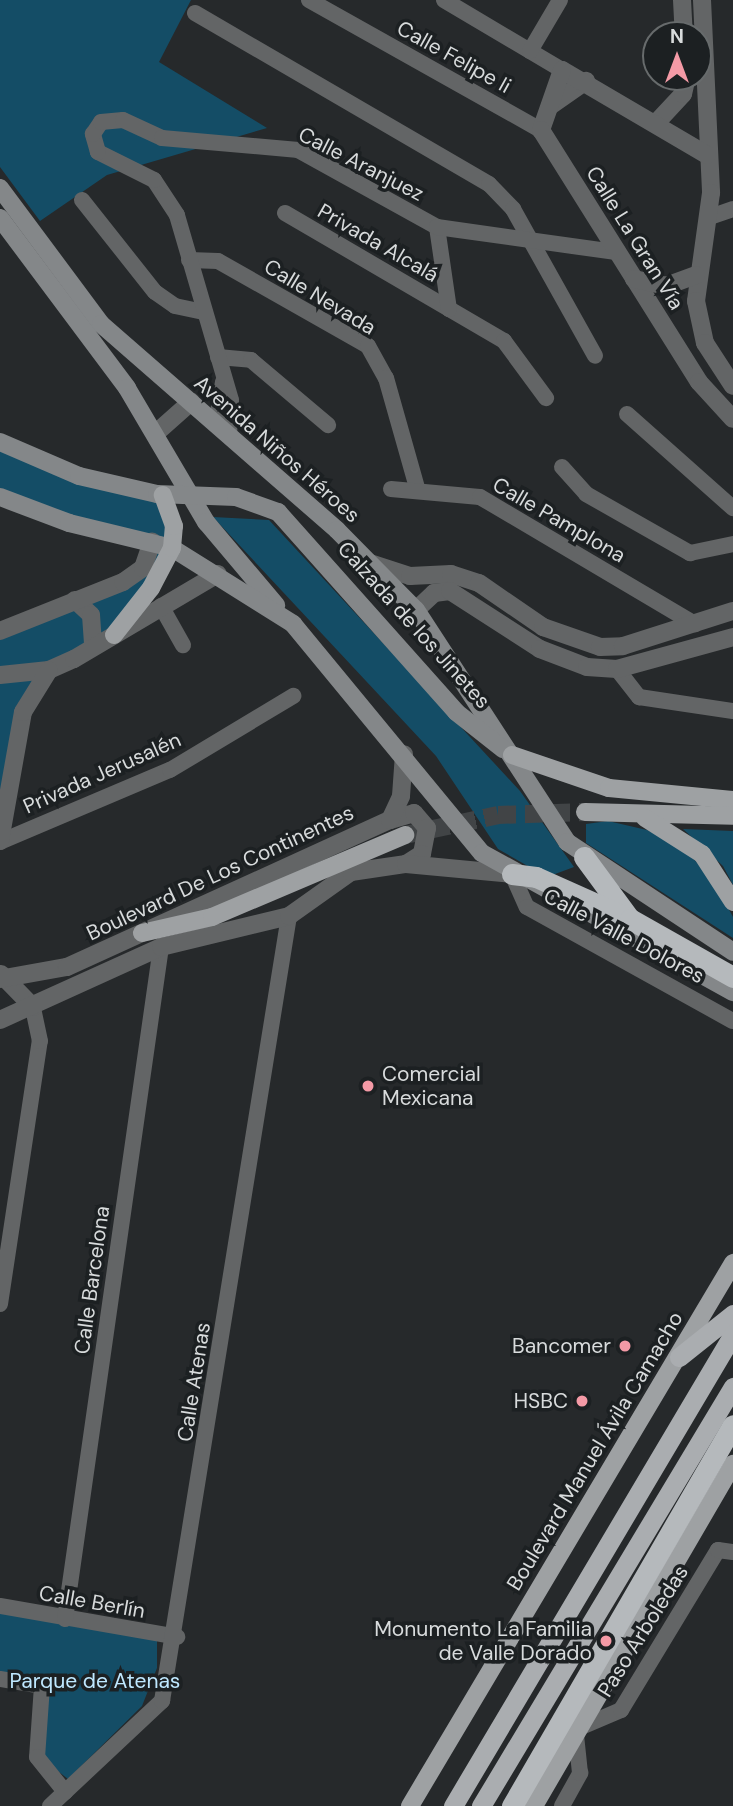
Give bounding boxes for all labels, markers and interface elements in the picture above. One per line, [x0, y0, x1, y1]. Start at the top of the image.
street label: Calle Felipe Ii [393, 15, 515, 99]
north arrow [642, 21, 712, 91]
text: N [670, 24, 684, 49]
street label: Calle Aranjuez [294, 122, 428, 206]
street label: Calle La Gran Vía [581, 162, 689, 314]
street label: Privada Alcalá [313, 198, 443, 288]
street label: Calle Nevada [260, 254, 380, 340]
street label: Avenida Niños Héroes [189, 370, 365, 528]
street label: Calle Pamplona [488, 472, 630, 568]
street label: Calzada de los Jinetes [332, 536, 496, 714]
street label: Privada Jerusalén [19, 727, 185, 819]
street label: Boulevard De Los Continentes [82, 800, 358, 946]
street label: Calle Valle Dolores [539, 883, 709, 989]
place label: Comercial Mexicana [382, 1061, 481, 1111]
marker: Comercial Mexicana [360, 1078, 376, 1094]
street label: Calle Barcelona [69, 1204, 115, 1356]
street label: Boulevard Manuel Ávila Camacho [502, 1307, 688, 1595]
street label: Calle Atenas [172, 1321, 216, 1443]
place label: Bancomer [512, 1333, 611, 1359]
marker: Bancomer [617, 1338, 633, 1354]
place label: HSBC [514, 1388, 568, 1414]
marker: HSBC [574, 1393, 590, 1409]
street label: Paso Arboledas [592, 1560, 694, 1702]
street label: Calle Berlín [37, 1580, 147, 1624]
place label: Monumento La Familia de Valle Dorado [374, 1616, 592, 1666]
marker: Monumento La Familia de Valle Dorado [598, 1633, 614, 1649]
park label: Parque de Atenas [10, 1668, 180, 1694]

